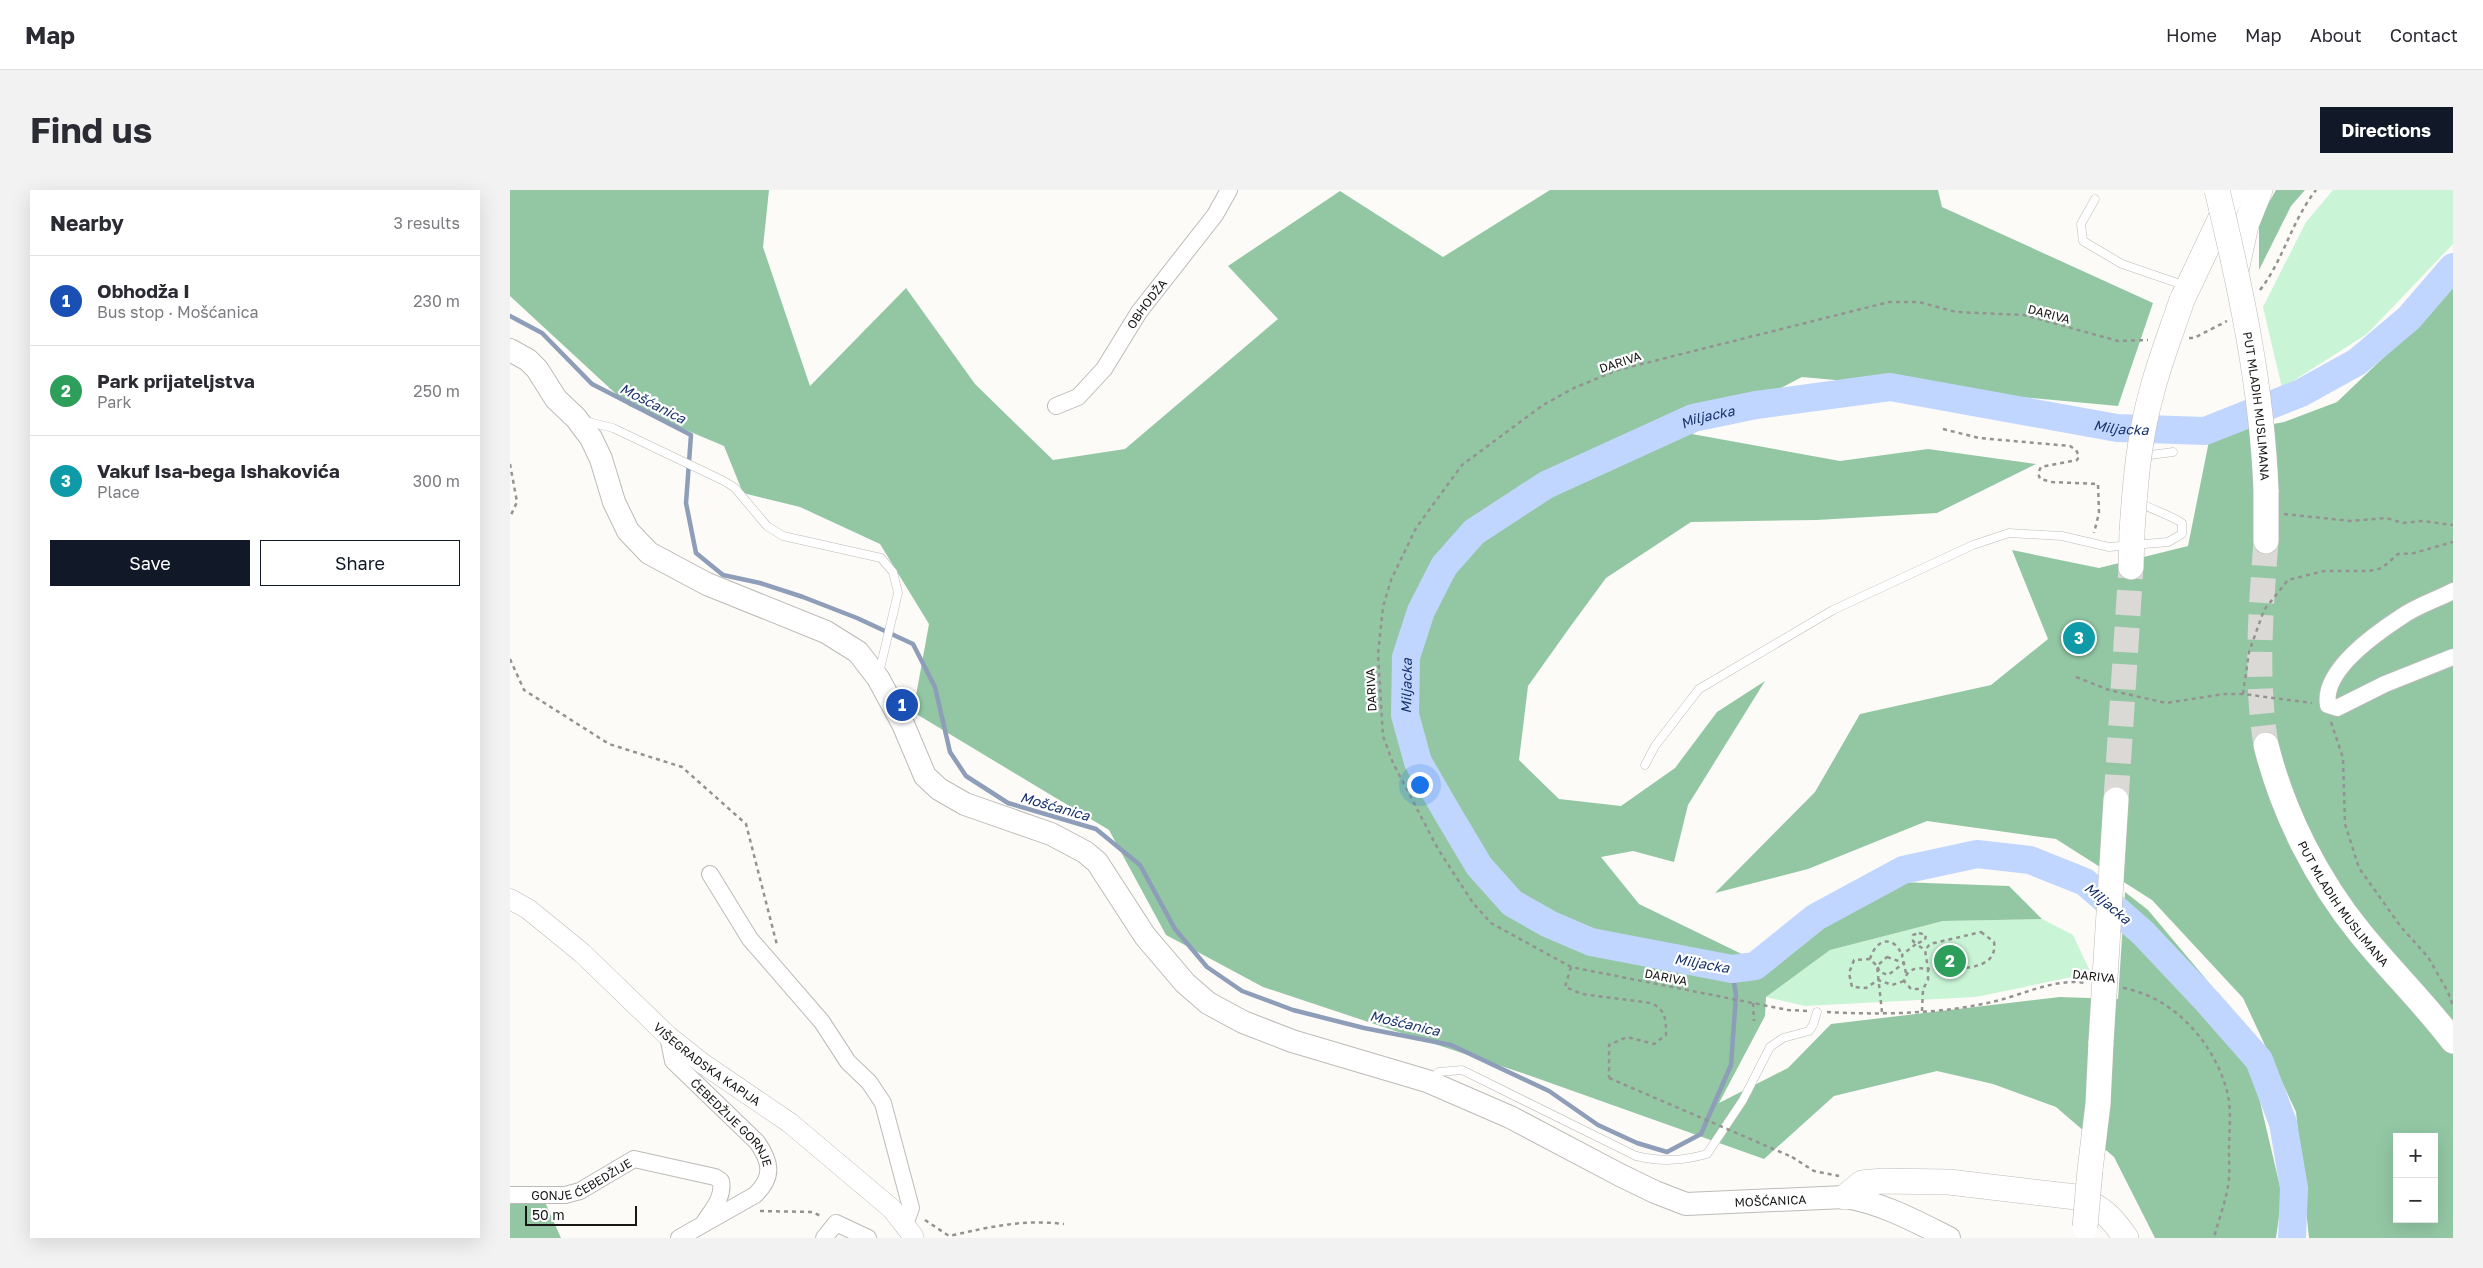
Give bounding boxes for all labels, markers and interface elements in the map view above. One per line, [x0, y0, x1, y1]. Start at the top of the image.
text: Map [25, 20, 75, 49]
text: Home [2166, 24, 2217, 46]
text: Map [2245, 24, 2282, 46]
text: About [2310, 24, 2362, 46]
text: Contact [2390, 24, 2458, 46]
button: Directions [2320, 107, 2453, 153]
text: Find us [30, 109, 152, 151]
text: Nearby [50, 210, 124, 236]
text: 3 results [393, 213, 460, 233]
street label: OBHODŽA [1123, 276, 1170, 331]
text: Obhodža I [97, 279, 190, 302]
text: 1 [62, 291, 70, 311]
text: 230 m [413, 291, 460, 311]
street label: DARIVA [2026, 301, 2072, 327]
text: Bus stop · Mošćanica [97, 302, 259, 322]
street label: PUT MLADIH MUSLIMANA [2240, 330, 2273, 481]
street label: DARIVA [1597, 348, 1643, 376]
text: Park prijateljstva [97, 369, 255, 392]
water label: Mošćanica [617, 379, 690, 427]
text: 2 [61, 381, 71, 401]
text: 250 m [413, 381, 460, 401]
text: Park [97, 392, 132, 412]
water label: Miljacka [1677, 401, 1737, 431]
water label: Miljacka [2092, 415, 2150, 438]
text: Vakuf Isa-bega Ishakovića [97, 459, 340, 482]
text: 3 [61, 471, 71, 491]
text: 300 m [413, 471, 460, 491]
text: Place [97, 482, 140, 502]
button: Save [50, 540, 250, 586]
button: Share [260, 540, 460, 586]
pin: 3 [2063, 619, 2095, 657]
water label: Miljacka [1397, 657, 1414, 714]
street label: DARIVA [1362, 668, 1380, 712]
pin: 1 [886, 686, 918, 724]
your location [1407, 772, 1433, 798]
water label: Mošćanica [1018, 788, 1093, 824]
street label: PUT MLADIH MUSLIMANA [2295, 838, 2392, 969]
water label: Miljacka [2081, 879, 2135, 928]
pin: 2 [1934, 942, 1966, 980]
water label: Miljacka [1673, 950, 1732, 976]
street label: DARIVA [1643, 966, 1689, 988]
street label: DARIVA [2072, 966, 2116, 986]
water label: Mošćanica [1368, 1007, 1443, 1040]
street label: VIŠEGRADSKA KAPIJA [651, 1019, 764, 1108]
street label: ĆEBEDŽIJE GORNJE [688, 1075, 776, 1168]
map controls [2393, 1133, 2438, 1223]
button: + [2393, 1133, 2438, 1178]
street label: GONJE ĆEBEDŽIJE [531, 1155, 634, 1203]
button: − [2393, 1178, 2438, 1223]
street label: MOŠĆANICA [1734, 1191, 1807, 1209]
scale bar [525, 1203, 638, 1226]
text: 50 m [532, 1206, 565, 1223]

